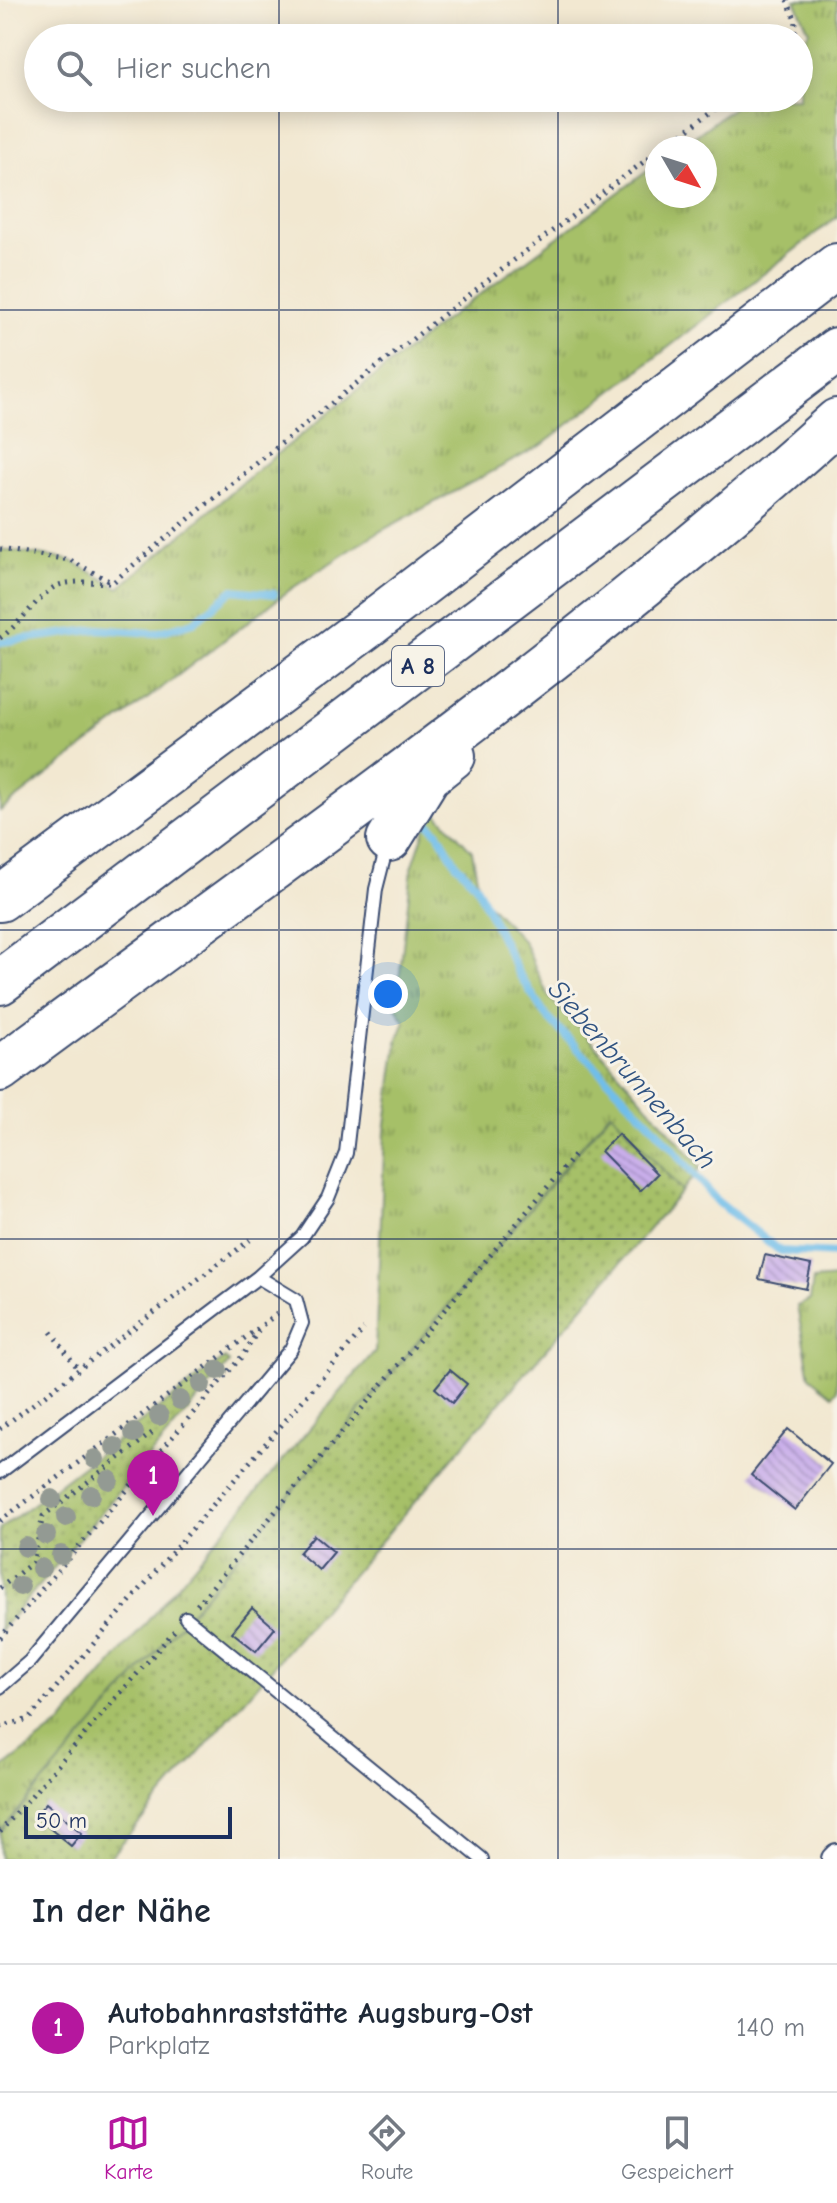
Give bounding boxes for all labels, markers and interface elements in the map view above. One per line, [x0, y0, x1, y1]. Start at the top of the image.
search box [24, 24, 813, 112]
icon: search [52, 46, 96, 90]
text: Hier suchen [116, 51, 271, 86]
north arrow [645, 136, 717, 208]
road number: A 8 [392, 646, 444, 686]
your location [368, 974, 408, 1014]
water label: Siebenbrunnenbach [541, 974, 723, 1176]
pin: 1 [127, 1450, 179, 1516]
scale bar [24, 1803, 232, 1839]
text: 50 m [36, 1808, 87, 1834]
text: In der Nähe [32, 1891, 211, 1931]
text: Autobahnraststätte Augsburg-Ost [108, 1996, 533, 2031]
text: 1 [53, 2013, 63, 2043]
text: 140 m [736, 2013, 805, 2043]
text: Parkplatz [108, 2031, 209, 2061]
tab: Karte [104, 2111, 153, 2185]
tab: Route [361, 2111, 413, 2185]
tab: Gespeichert [621, 2111, 733, 2185]

